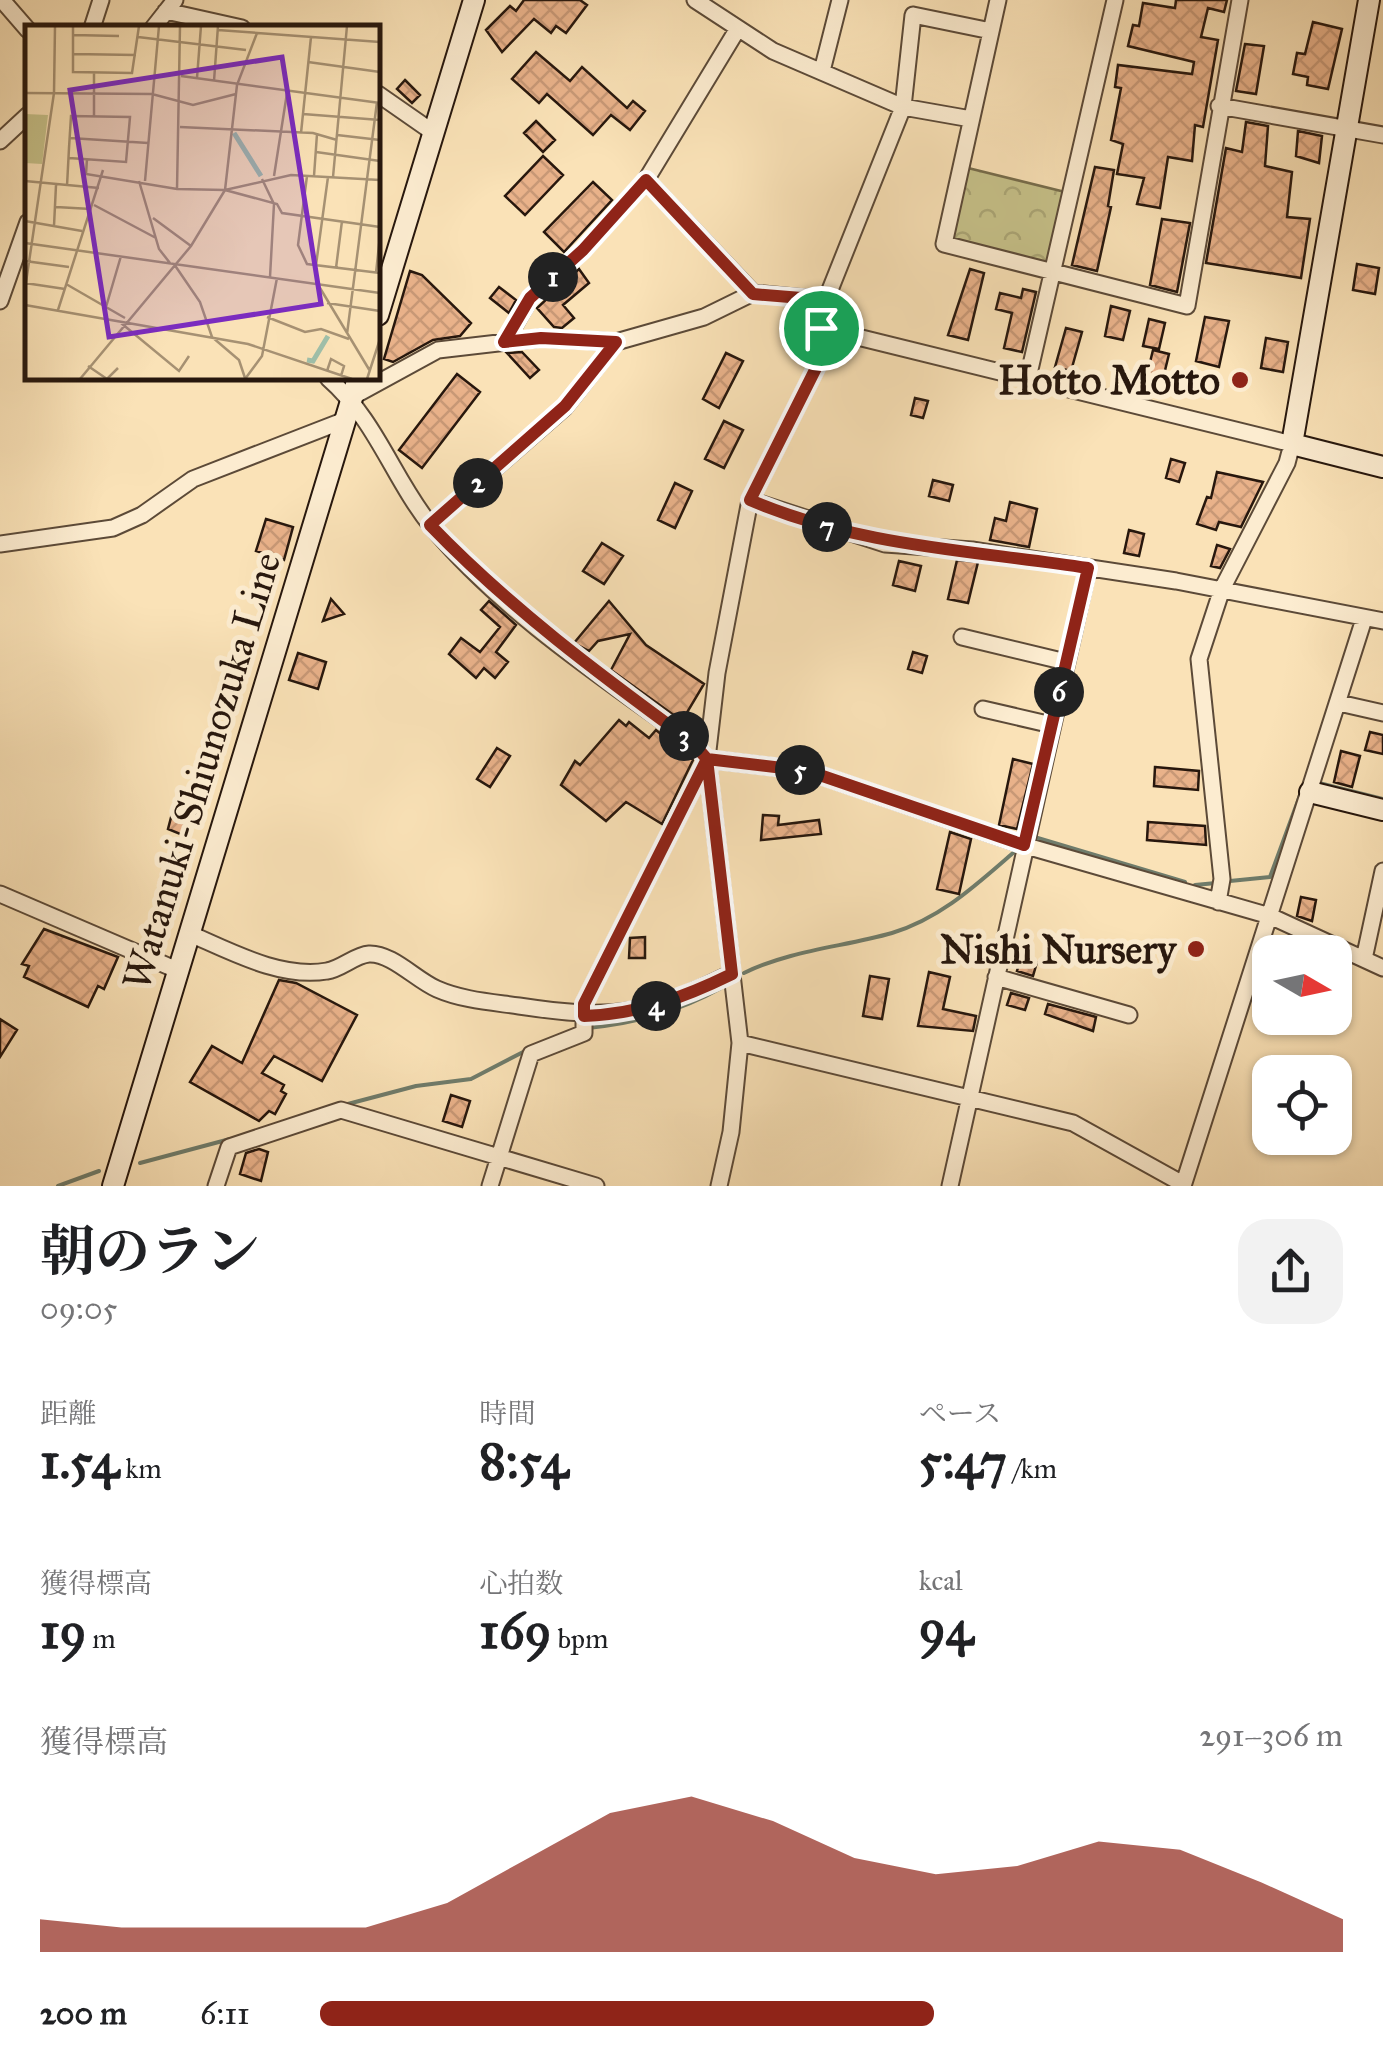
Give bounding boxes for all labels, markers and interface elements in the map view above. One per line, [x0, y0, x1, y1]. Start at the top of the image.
inset map [25, 25, 380, 380]
pin: 1 [528, 252, 578, 302]
text: 1 [547, 259, 559, 294]
pin [779, 286, 864, 371]
icon: arrive [794, 301, 849, 356]
place label: Hotto Motto [998, 356, 1220, 405]
marker: Hotto Motto [1229, 369, 1251, 391]
pin: 2 [453, 458, 503, 508]
text: 2 [471, 465, 485, 500]
pin: 7 [802, 502, 852, 552]
text: 7 [820, 509, 834, 544]
street label: Watanuki-Shiunozuka Line [112, 546, 291, 996]
pin: 6 [1034, 667, 1084, 717]
text: 6 [1052, 674, 1066, 709]
pin: 3 [659, 711, 709, 761]
text: 3 [678, 718, 690, 753]
pin: 5 [775, 745, 825, 795]
text: 5 [793, 752, 807, 787]
place label: Nishi Nursery [940, 925, 1177, 974]
north arrow [1252, 935, 1352, 1035]
map controls [1252, 935, 1352, 1155]
marker: Nishi Nursery [1185, 938, 1207, 960]
pin: 4 [631, 981, 681, 1031]
text: 4 [648, 988, 664, 1023]
button: locate [1252, 1055, 1352, 1155]
text: 朝のラン [40, 1218, 260, 1285]
button: share [1238, 1219, 1343, 1324]
text: 09:05 [40, 1289, 117, 1328]
text: 距離 [40, 1396, 96, 1431]
text: 時間 [479, 1396, 535, 1431]
text: ペース [919, 1396, 1001, 1431]
text: 1.54 [40, 1431, 119, 1492]
text: 8:54 [479, 1431, 568, 1492]
text: 5:47 [919, 1431, 1007, 1492]
text: km [119, 1451, 162, 1486]
text: /km [1007, 1451, 1057, 1486]
text: kcal [919, 1563, 963, 1598]
text: 獲得標高 [40, 1566, 152, 1601]
text: 心拍数 [479, 1566, 563, 1601]
text: 94 [919, 1598, 973, 1659]
text: 19 [40, 1601, 86, 1662]
text: 169 [479, 1601, 551, 1662]
text: m [86, 1621, 116, 1656]
text: bpm [551, 1621, 609, 1656]
text: 291–306 m [1199, 1716, 1343, 1755]
text: 獲得標高 [40, 1723, 168, 1762]
text: 200 m [40, 1994, 127, 2033]
text: 6:11 [200, 1994, 250, 2033]

